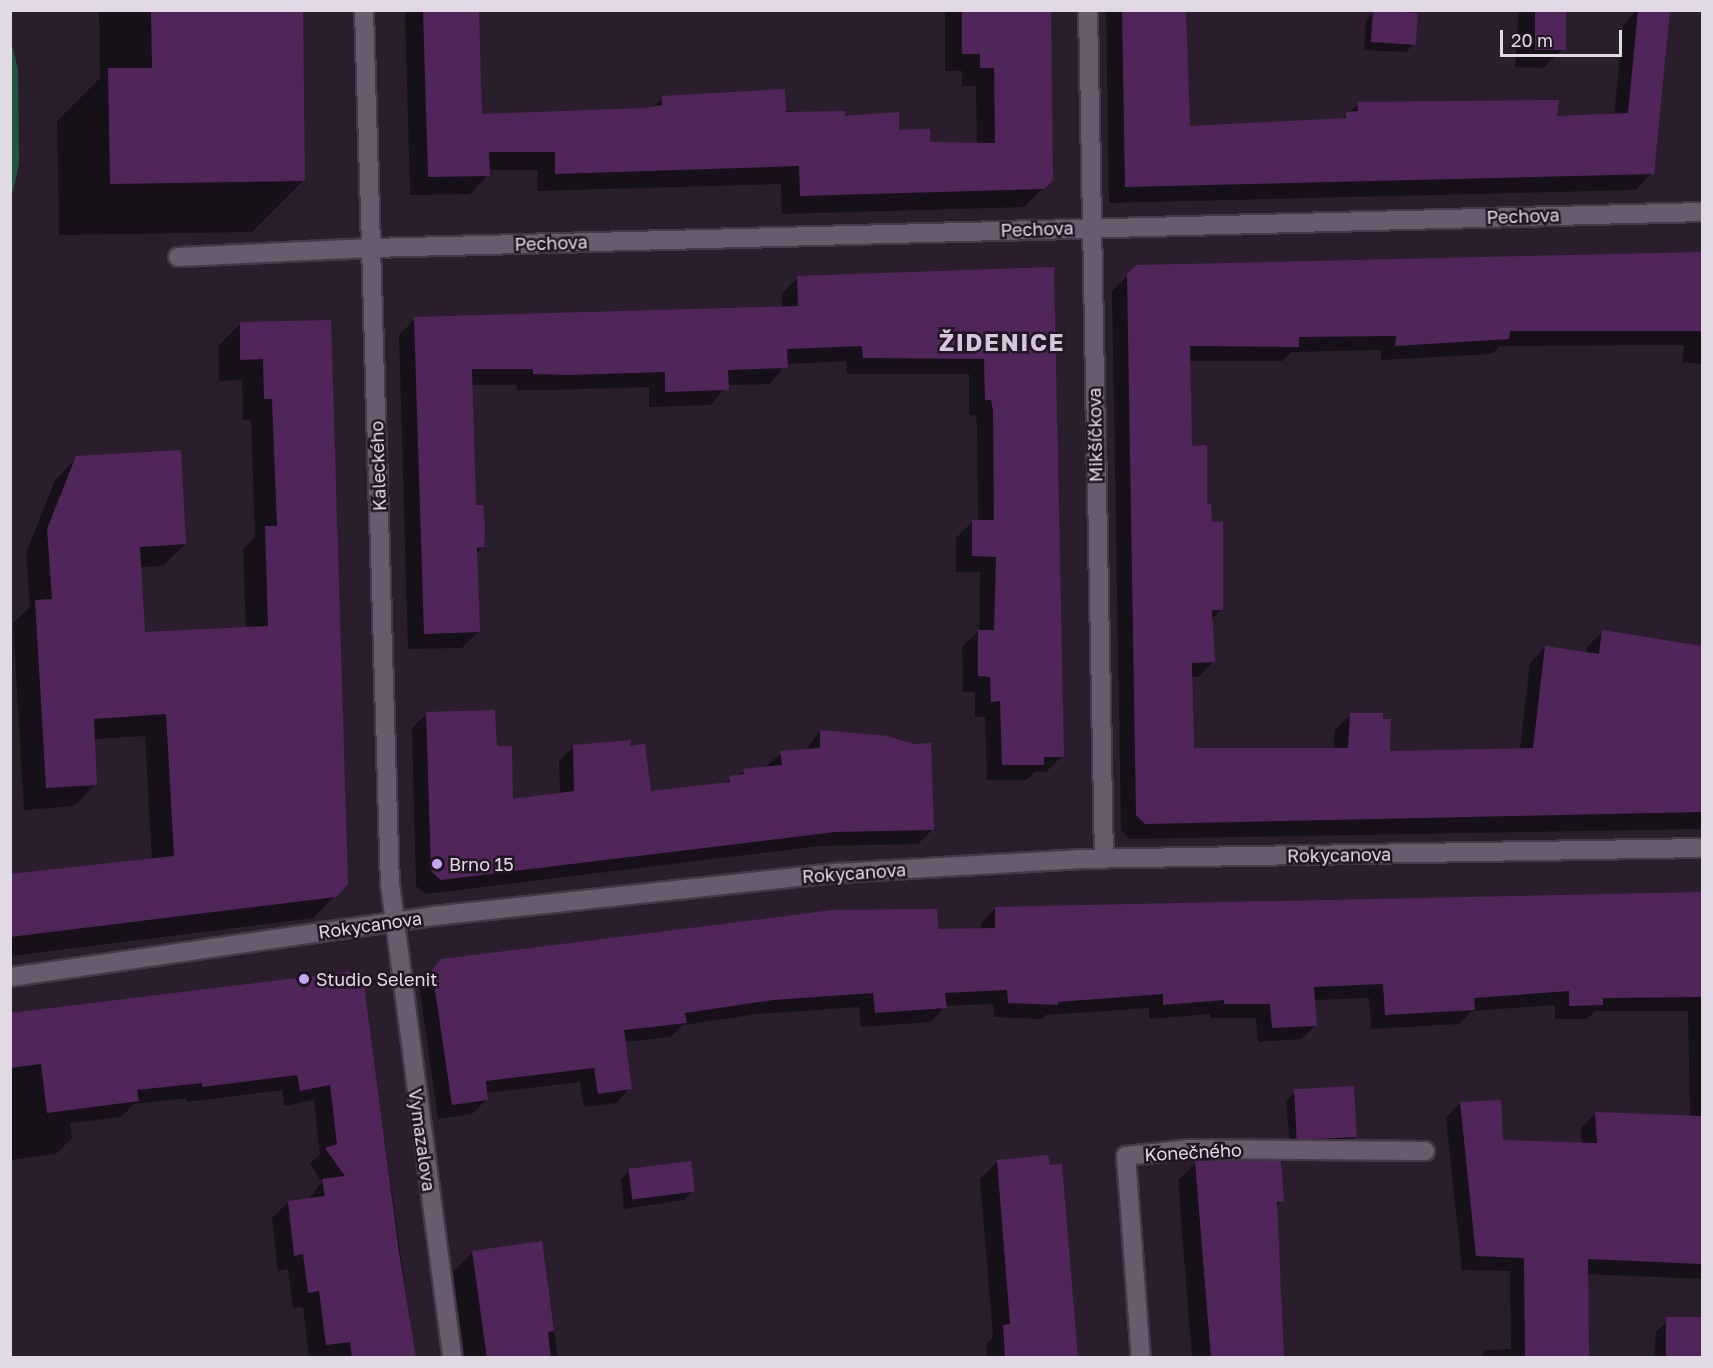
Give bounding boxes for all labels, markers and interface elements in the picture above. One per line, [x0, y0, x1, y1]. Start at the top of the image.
scale bar [1503, 18, 1624, 56]
text: 20 m [1511, 29, 1553, 51]
street label: Pechova [1486, 204, 1560, 228]
street label: Pechova [1000, 217, 1074, 241]
street label: Pechova [514, 231, 588, 255]
district label: ŽIDENICE [939, 328, 1065, 356]
street label: Mikšíčkova [1083, 388, 1107, 482]
street label: Kaleckého [366, 420, 390, 512]
street label: Rokycanova [1287, 843, 1391, 867]
place label: Brno 15 [449, 853, 514, 875]
marker: Brno 15 [430, 857, 444, 871]
street label: Rokycanova [801, 859, 907, 887]
street label: Rokycanova [317, 907, 423, 943]
place label: Studio Selenit [316, 968, 438, 990]
marker: Studio Selenit [297, 972, 311, 986]
street label: Vymazalova [404, 1087, 440, 1193]
street label: Konečného [1144, 1139, 1242, 1165]

